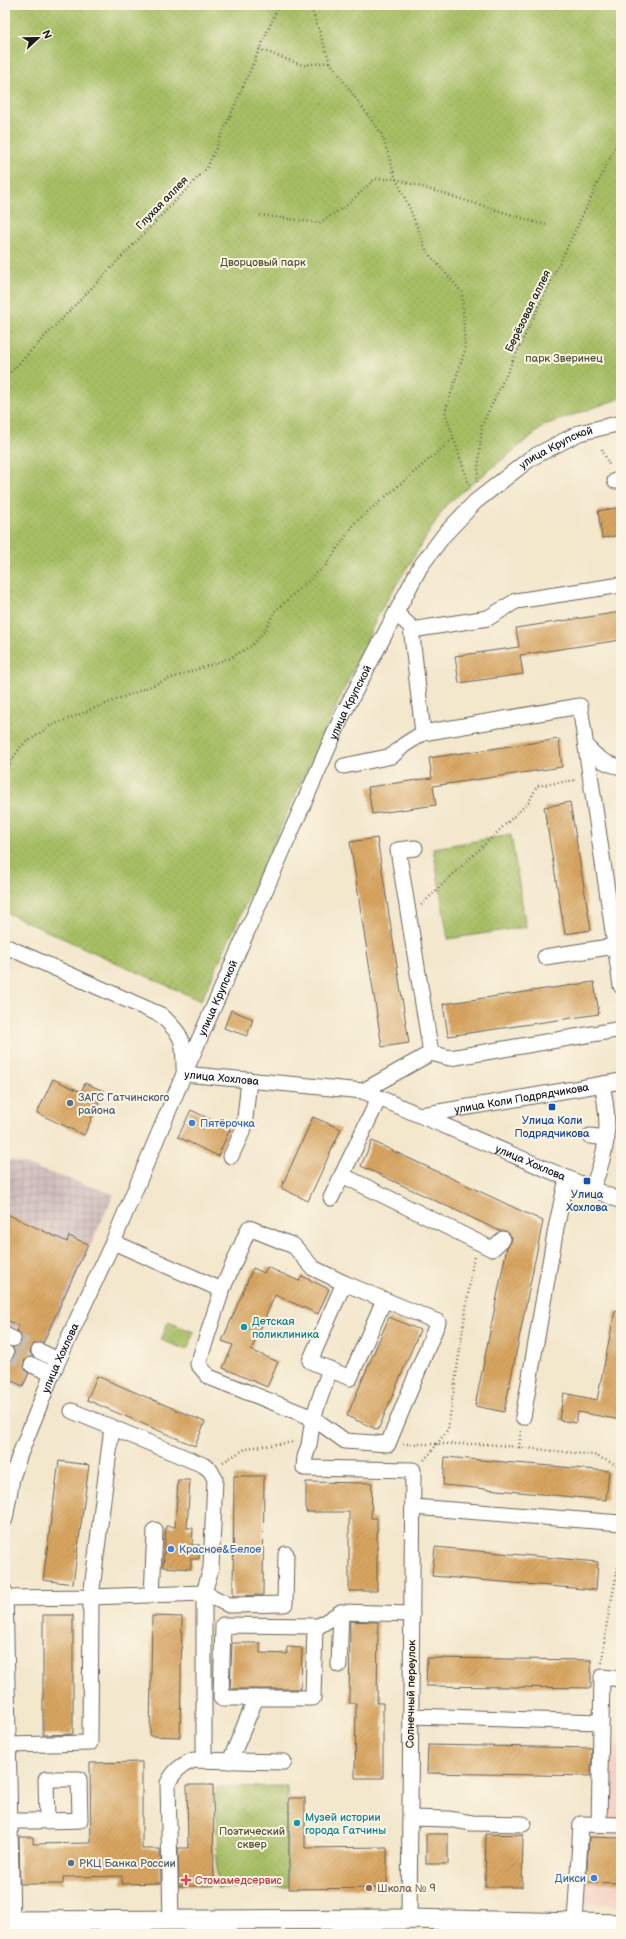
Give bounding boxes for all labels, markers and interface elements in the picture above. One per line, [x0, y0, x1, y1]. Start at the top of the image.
north arrow [18, 18, 58, 58]
text: N [39, 28, 54, 41]
street label: Глухая аллея [133, 174, 191, 232]
park label: Дворцовый парк [220, 256, 306, 269]
street label: Берёзовая аллея [503, 268, 553, 354]
park label: парк Зверинец [525, 352, 603, 365]
street label: улица Крупской [516, 424, 594, 471]
street label: улица Крупской [326, 663, 374, 741]
street label: улица Крупской [195, 958, 240, 1038]
street label: улица Хохлова [184, 1068, 260, 1088]
street label: улица Коли Подрядчикова [453, 1080, 590, 1116]
place label: ЗАГС Гатчинского района [78, 1091, 170, 1117]
marker: ЗАГС Гатчинского района [65, 1098, 75, 1108]
marker: Улица Коли Подрядчикова [547, 1102, 557, 1112]
place label: Улица Коли Подрядчикова [515, 1114, 590, 1140]
place label: Пятёрочка [200, 1117, 256, 1130]
marker: Пятёрочка [187, 1118, 197, 1128]
street label: улица Хохлова [494, 1142, 568, 1183]
marker: Улица Хохлова [582, 1176, 592, 1186]
place label: Улица Хохлова [566, 1188, 608, 1214]
place label: Детская поликлиника [252, 1315, 320, 1341]
street label: улица Хохлова [39, 1321, 81, 1395]
marker: Детская поликлиника [239, 1322, 249, 1332]
place label: Красное&Белое [179, 1543, 261, 1556]
marker: Красное&Белое [166, 1544, 176, 1554]
street label: Солнечный переулок [404, 1640, 418, 1748]
place label: Музей истории города Гатчины [305, 1811, 386, 1837]
marker: Музей истории города Гатчины [292, 1818, 302, 1828]
park label: Поэтический сквер [219, 1825, 285, 1851]
place label: РКЦ Банка России [79, 1857, 176, 1870]
marker: РКЦ Банка России [66, 1858, 76, 1868]
place label: Дикси [555, 1872, 586, 1885]
marker: Дикси [589, 1873, 599, 1883]
marker: Стомамедсервис [180, 1874, 192, 1886]
place label: Стомамедсервис [195, 1874, 283, 1887]
place label: Школа № 9 [377, 1882, 436, 1895]
marker: Школа № 9 [364, 1883, 374, 1893]

